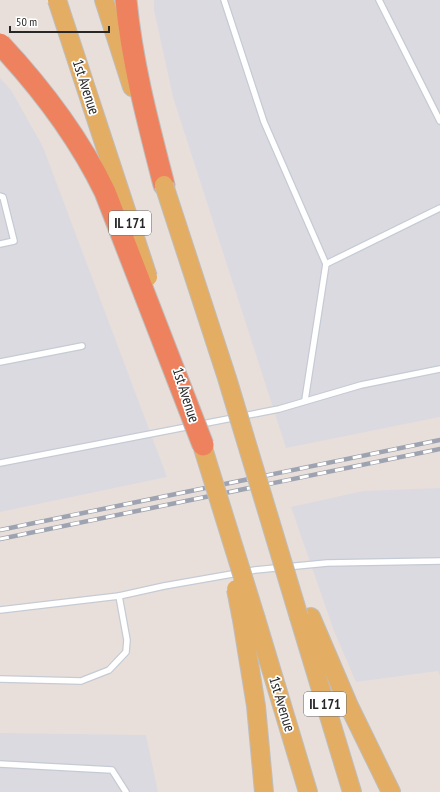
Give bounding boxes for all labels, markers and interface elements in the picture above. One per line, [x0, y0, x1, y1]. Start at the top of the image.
scale bar [10, 8, 109, 34]
text: 50 m [16, 14, 37, 29]
street label: 1st Avenue [69, 57, 104, 117]
road number: IL 171 [109, 211, 151, 235]
street label: 1st Avenue [169, 365, 204, 425]
street label: 1st Avenue [265, 674, 300, 734]
road number: IL 171 [304, 692, 346, 716]

